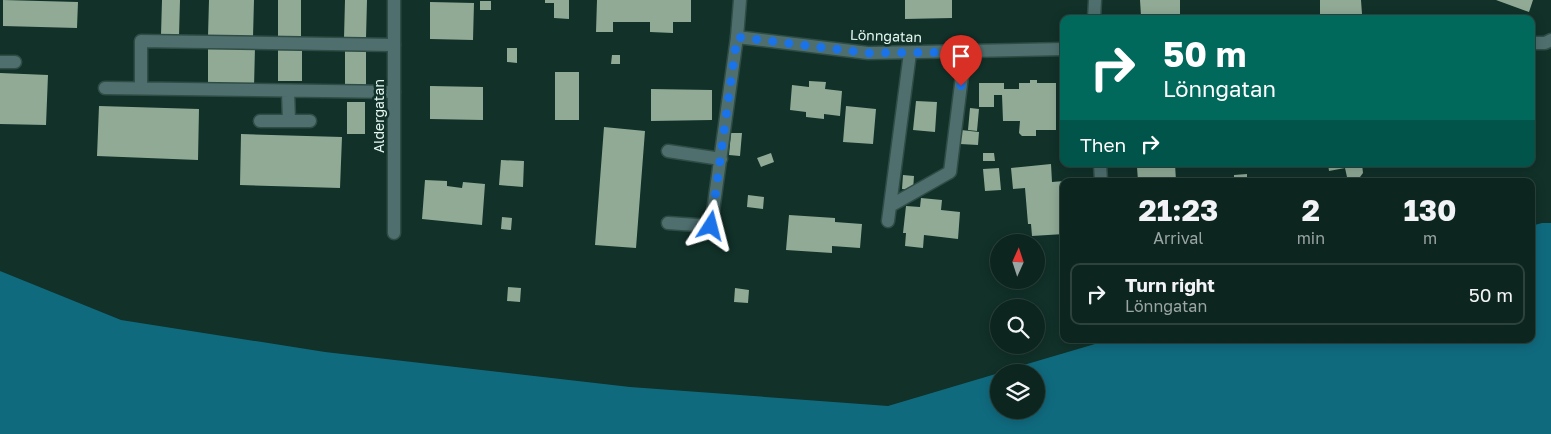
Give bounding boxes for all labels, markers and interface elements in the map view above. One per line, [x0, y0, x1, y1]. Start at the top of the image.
street label: Lönngatan [850, 26, 922, 45]
text: 50 m [1163, 33, 1246, 75]
pin [940, 35, 982, 86]
icon: right [1080, 35, 1145, 100]
icon: arrive [947, 42, 975, 70]
text: Lönngatan [1163, 75, 1276, 102]
street label: Aldergatan [370, 79, 387, 153]
icon: right [1136, 130, 1164, 158]
text: Then [1080, 133, 1126, 156]
text: 21:23 [1138, 192, 1218, 228]
text: 2 [1302, 192, 1320, 228]
text: 130 [1403, 192, 1457, 228]
position arrow [684, 199, 736, 251]
text: Arrival [1153, 228, 1203, 248]
text: min [1297, 228, 1325, 248]
text: m [1423, 228, 1437, 248]
north arrow [990, 234, 1045, 289]
map controls [990, 234, 1045, 419]
text: Turn right [1125, 273, 1215, 296]
icon: right [1082, 280, 1110, 308]
text: 50 m [1469, 283, 1513, 306]
text: Lönngatan [1125, 296, 1207, 316]
button: search [990, 299, 1045, 354]
button: layers [990, 364, 1045, 419]

